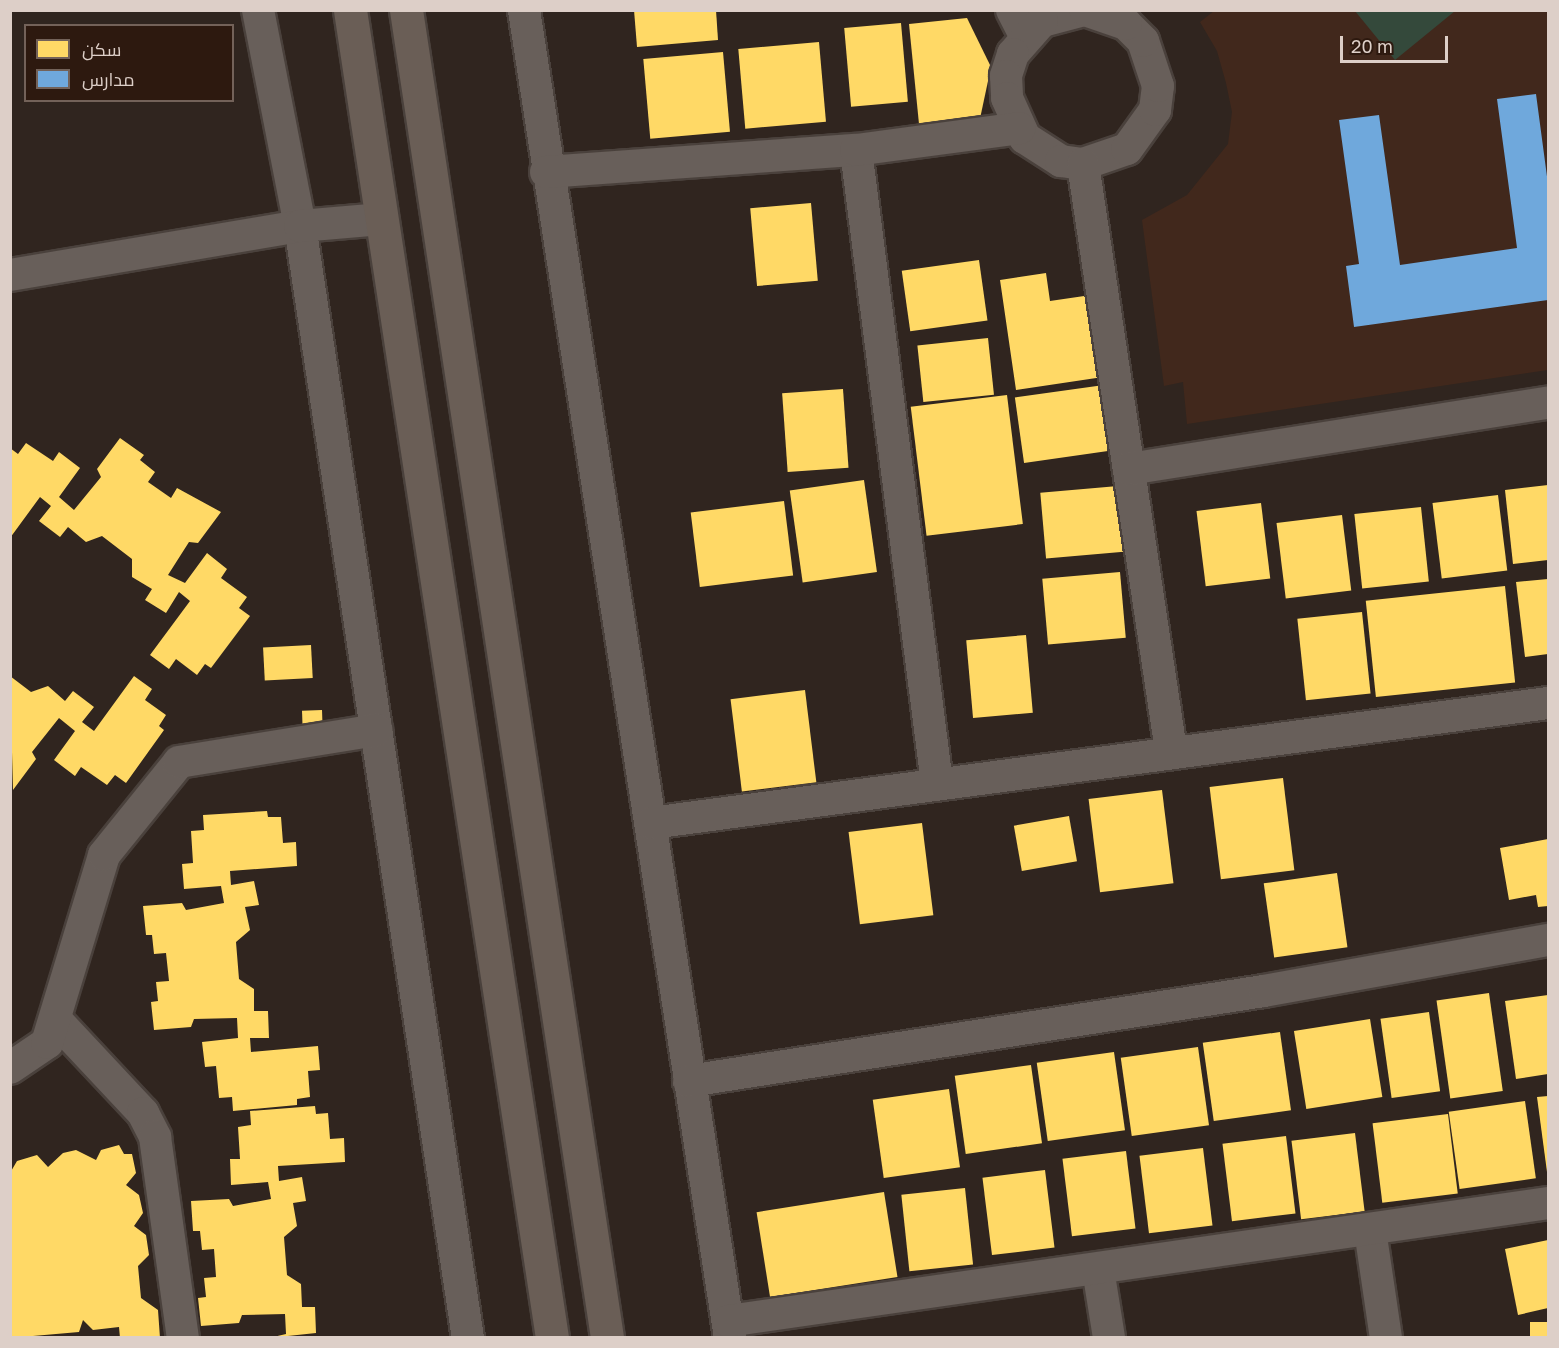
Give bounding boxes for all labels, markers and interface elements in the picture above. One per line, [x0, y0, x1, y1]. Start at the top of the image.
legend [24, 24, 234, 102]
scale bar [1343, 24, 1451, 62]
text: 20 m [1351, 35, 1393, 57]
text: سكن [82, 38, 121, 60]
text: مدارس [82, 68, 135, 90]

